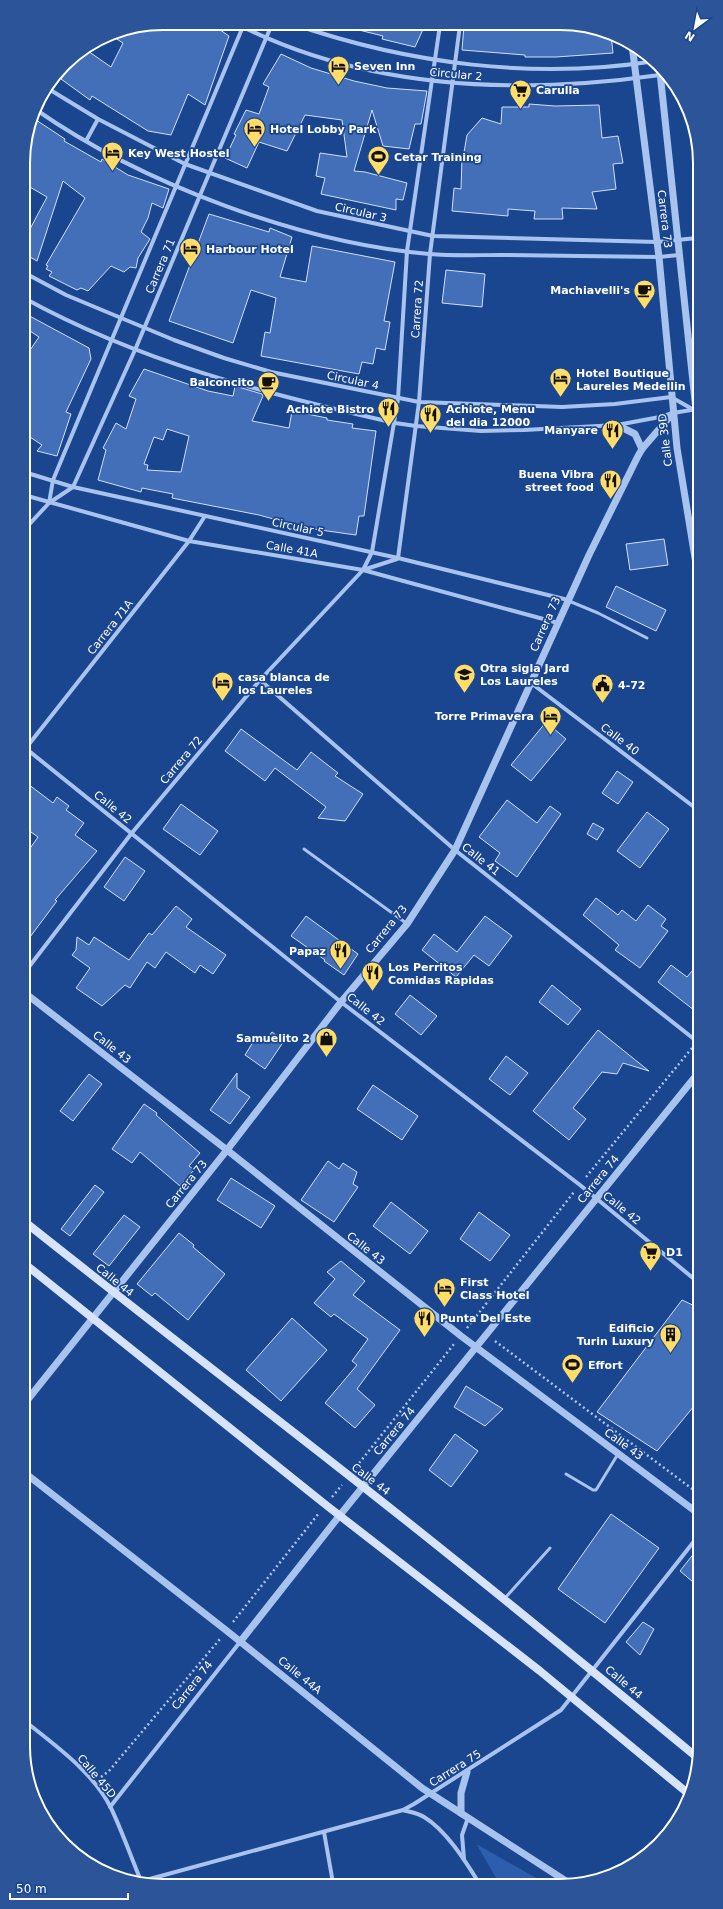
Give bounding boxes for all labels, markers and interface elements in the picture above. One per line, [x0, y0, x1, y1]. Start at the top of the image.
north arrow [675, 8, 715, 48]
text: N [683, 28, 697, 44]
hotel icon: Seven Inn [325, 53, 351, 86]
place label: Seven Inn [354, 60, 415, 73]
street label: Circular 2 [429, 66, 483, 83]
supermarket icon: Carulla [508, 77, 534, 110]
place label: Carulla [536, 84, 580, 97]
hotel icon: Hotel Lobby Park [241, 116, 267, 149]
place label: Hotel Lobby Park [270, 123, 377, 136]
hotel icon: Key West Hostel [99, 140, 125, 173]
sports icon: Cetar Training [365, 144, 391, 177]
place label: Key West Hostel [128, 147, 229, 160]
place label: Cetar Training [394, 151, 482, 164]
street label: Carrera 73 [654, 189, 675, 249]
street label: Circular 3 [334, 200, 388, 225]
hotel icon: Harbour Hotel [178, 236, 204, 269]
street label: Carrera 71 [143, 237, 178, 296]
place label: Harbour Hotel [206, 243, 294, 256]
cafe icon: Machiavelli's [632, 277, 658, 310]
street label: Carrera 72 [409, 279, 426, 339]
place label: Machiavelli's [550, 284, 630, 297]
hotel icon: Hotel Boutique Laureles Medellin [547, 366, 573, 399]
place label: Hotel Boutique Laureles Medellin [576, 367, 686, 393]
cafe icon: Balconcito [256, 369, 282, 402]
street label: Circular 4 [326, 369, 380, 392]
place label: Balconcito [189, 376, 254, 389]
restaurant icon: Achiote Bistro [376, 396, 402, 429]
restaurant icon: Achiote, Menu del dia 12000 [417, 402, 443, 435]
place label: Achiote Bistro [286, 403, 374, 416]
place label: Achiote, Menu del dia 12000 [446, 403, 535, 429]
street label: Calle 39D [656, 413, 675, 467]
restaurant icon: Manyare [600, 417, 626, 450]
place label: Manyare [544, 424, 598, 437]
restaurant icon: Buena Vibra street food [597, 467, 623, 500]
place label: Buena Vibra street food [518, 468, 594, 494]
street label: Circular 5 [271, 516, 325, 539]
street label: Calle 41A [265, 539, 319, 561]
street label: Carrera 73 [528, 595, 563, 654]
street label: Carrera 71A [85, 597, 136, 657]
school or university icon: Otra sigla Jard Los Laureles [451, 661, 477, 694]
place label: Otra sigla Jard Los Laureles [480, 662, 569, 688]
hotel icon: casa blanca de los Laureles [209, 670, 235, 703]
place label: casa blanca de los Laureles [238, 671, 330, 697]
public building icon: 4-72 [590, 672, 616, 705]
place label: 4-72 [618, 679, 646, 692]
hotel icon: Torre Primavera [537, 703, 563, 736]
place label: Torre Primavera [435, 710, 534, 723]
street label: Calle 40 [598, 721, 641, 758]
street label: Carrera 72 [158, 734, 205, 787]
street label: Calle 42 [91, 788, 134, 827]
street label: Calle 41 [459, 840, 502, 878]
street label: Carrera 73 [363, 902, 410, 956]
restaurant icon: Papaz [328, 938, 354, 971]
place label: Papaz [289, 945, 326, 958]
restaurant icon: Los Perritos Comidas Rapidas [359, 960, 385, 993]
place label: Los Perritos Comidas Rapidas [388, 961, 494, 987]
street label: Calle 42 [344, 990, 387, 1028]
shop icon: Samuelito 2 [313, 1025, 339, 1058]
street label: Calle 43 [90, 1028, 133, 1066]
place label: Samuelito 2 [236, 1032, 310, 1045]
street label: Carrera 74 [575, 1152, 622, 1206]
street label: Carrera 73 [163, 1157, 210, 1211]
street label: Calle 42 [600, 1189, 643, 1228]
street label: Calle 43 [344, 1229, 387, 1267]
supermarket icon: D1 [637, 1239, 663, 1272]
place label: D1 [666, 1246, 683, 1259]
street label: Calle 44 [93, 1261, 136, 1300]
hotel icon: First Class Hotel [432, 1275, 458, 1308]
place label: First Class Hotel [460, 1276, 529, 1302]
restaurant icon: Punta Del Este [412, 1305, 438, 1338]
place label: Punta Del Este [440, 1312, 531, 1325]
building icon: Edificio Turin Luxury [657, 1321, 683, 1354]
place label: Edificio Turin Luxury [577, 1322, 654, 1348]
sports icon: Effort [559, 1352, 585, 1385]
place label: Effort [588, 1359, 623, 1372]
street label: Carrera 74 [371, 1404, 418, 1458]
street label: Calle 43 [602, 1426, 646, 1463]
street label: Calle 44 [349, 1461, 392, 1498]
street label: Calle 44A [275, 1654, 324, 1697]
street label: Carrera 74 [169, 1658, 216, 1712]
street label: Calle 44 [602, 1663, 645, 1702]
street label: Carrera 75 [427, 1747, 484, 1789]
street label: Calle 45D [75, 1752, 119, 1801]
scale bar [10, 1875, 128, 1901]
text: 50 m [16, 1882, 47, 1896]

